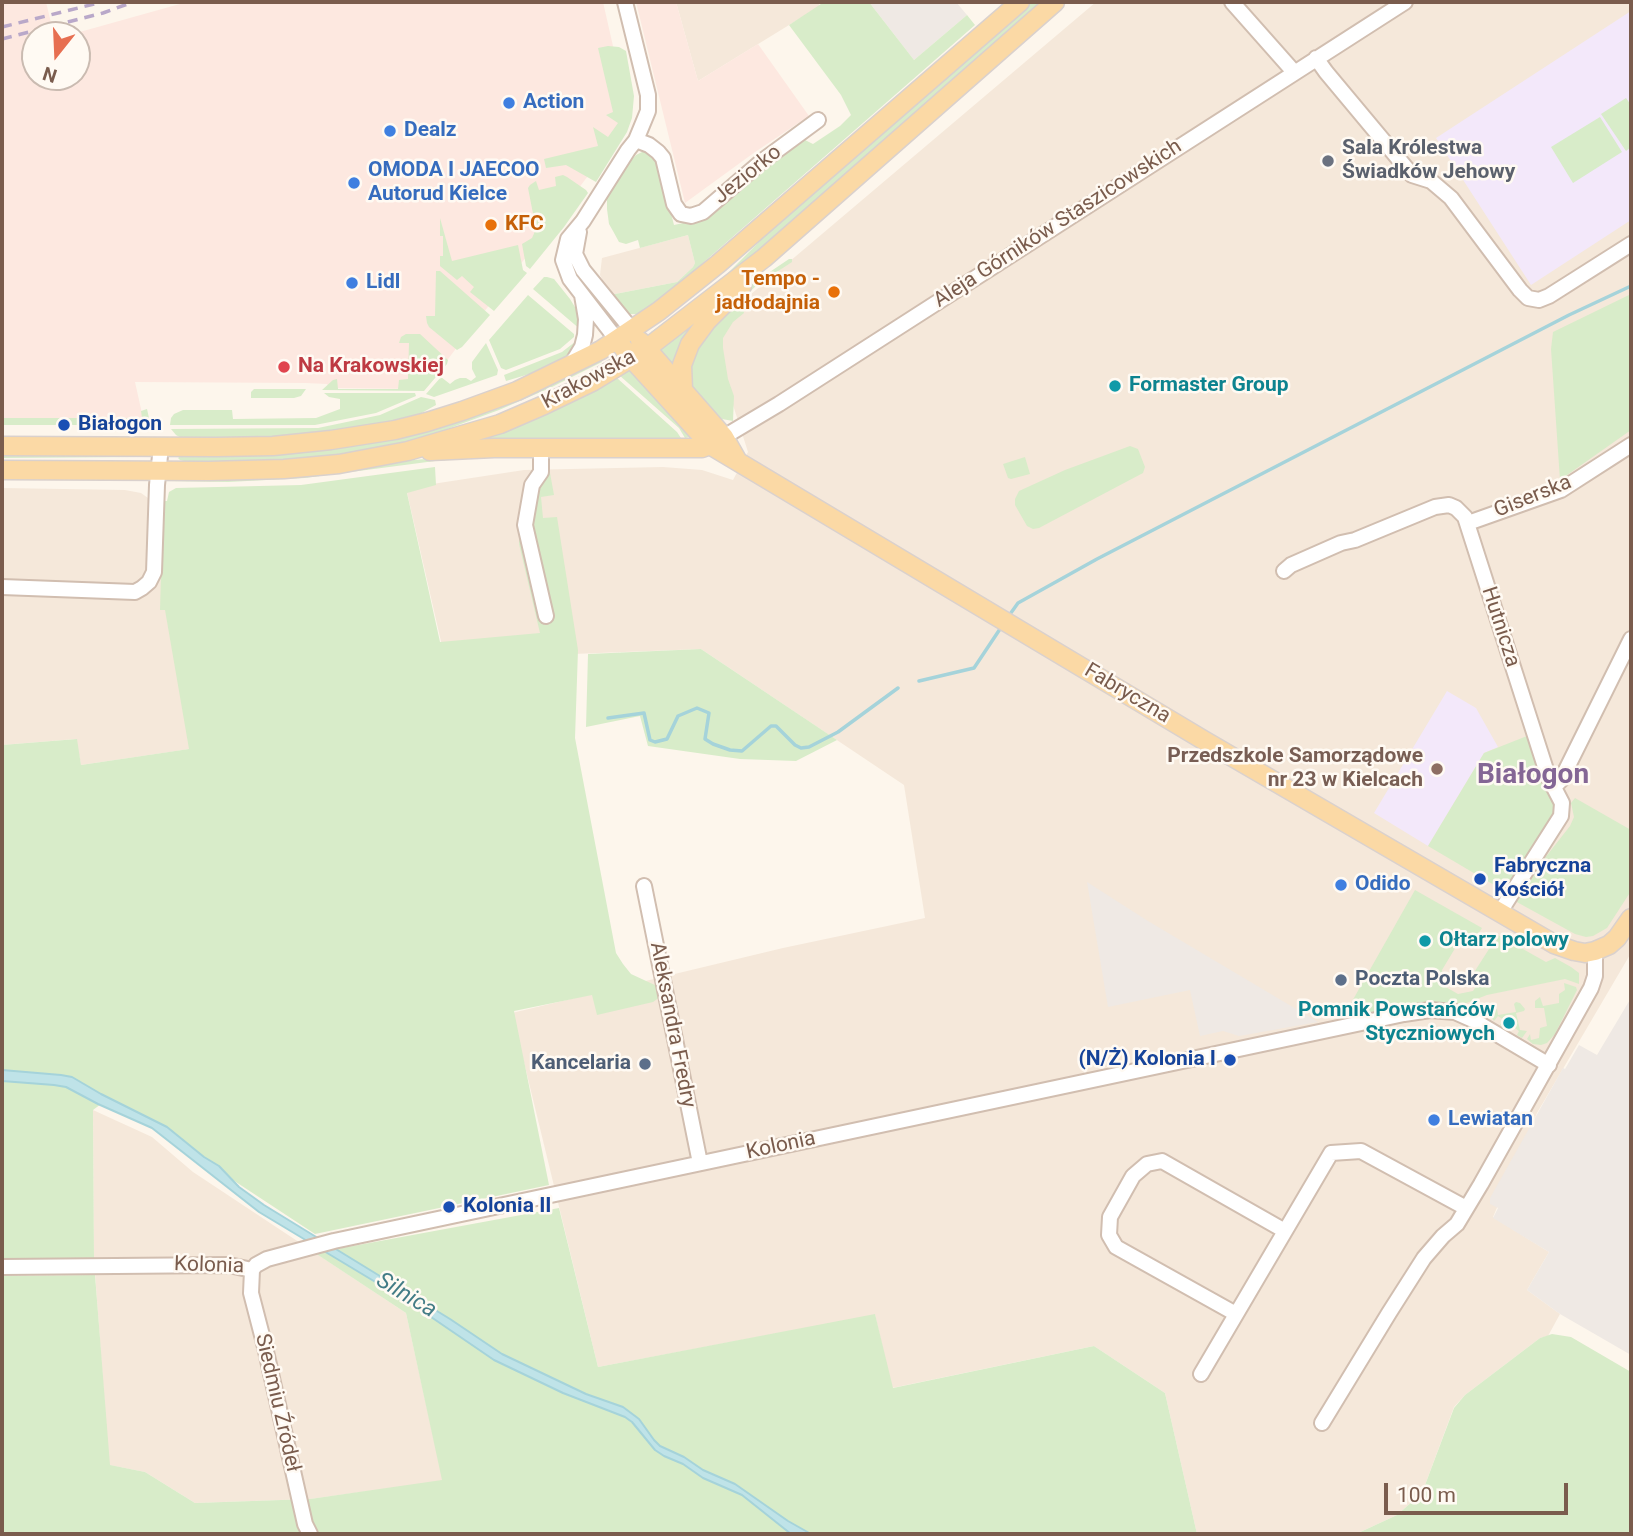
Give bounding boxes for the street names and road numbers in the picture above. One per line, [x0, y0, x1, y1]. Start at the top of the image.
street label: Aleja Górników Staszicowskich [929, 134, 1187, 314]
street label: Jeziorko [709, 140, 787, 210]
street label: Krakowska [538, 345, 640, 415]
street label: Giserska [1491, 470, 1575, 524]
street label: Hutnicza [1475, 584, 1525, 670]
street label: Fabryczna [1079, 658, 1175, 730]
street label: Aleksandra Fredry [644, 940, 700, 1110]
street label: Kolonia [744, 1126, 818, 1166]
street label: Kolonia [174, 1252, 244, 1280]
street label: Siedmiu Źródeł [249, 1331, 305, 1475]

